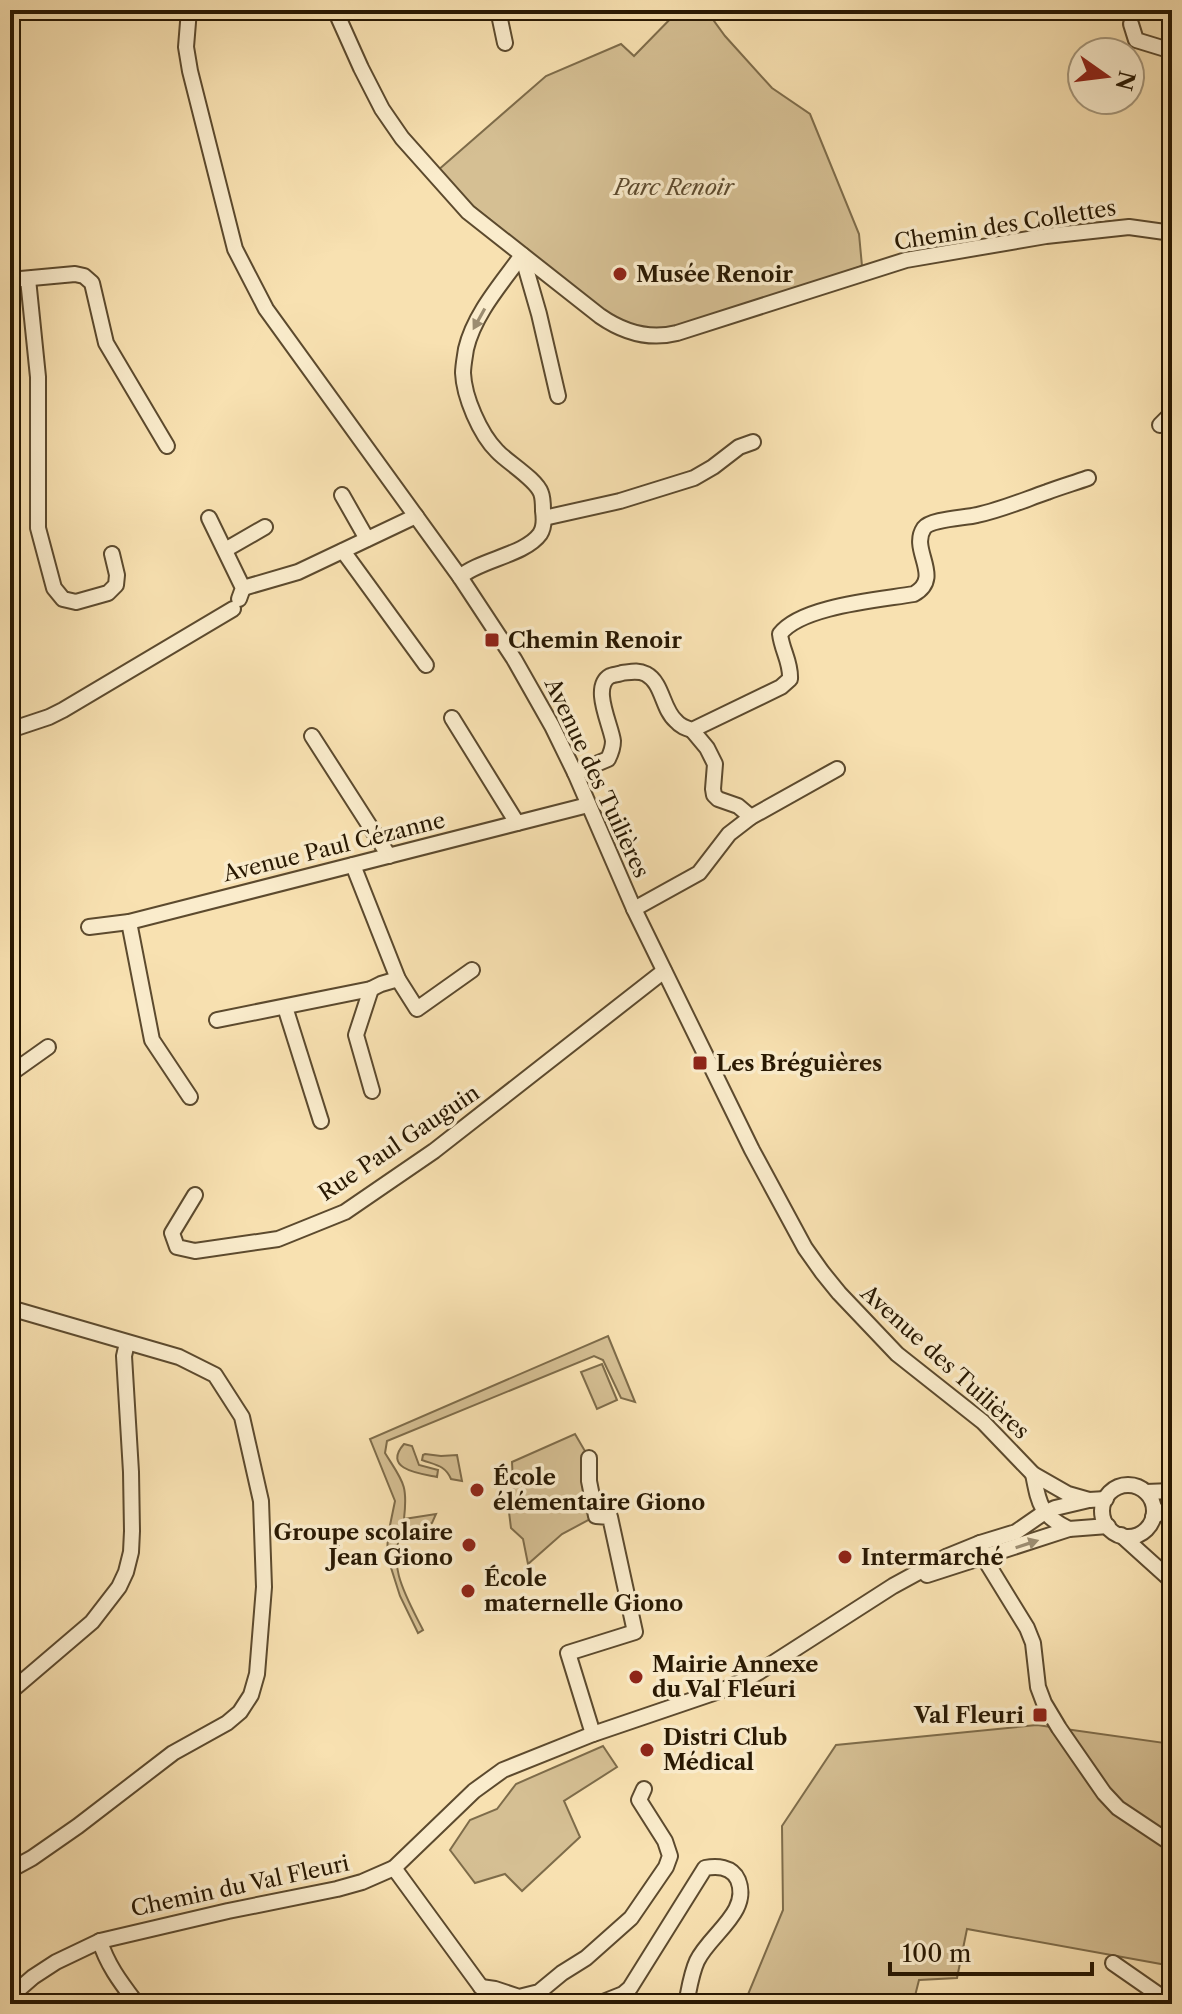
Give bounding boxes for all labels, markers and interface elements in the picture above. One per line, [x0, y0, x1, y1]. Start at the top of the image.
north arrow [1066, 36, 1146, 116]
text: N [1110, 68, 1140, 93]
park label: Parc Renoir [612, 174, 736, 201]
street label: Chemin des Collettes [892, 194, 1118, 256]
place label: Musée Renoir [636, 261, 793, 288]
marker: Musée Renoir [611, 265, 629, 283]
one-way arrow [472, 308, 485, 331]
place label: Chemin Renoir [508, 627, 682, 654]
marker: Chemin Renoir [483, 631, 501, 649]
street label: Avenue des Tuilières [538, 673, 655, 882]
street label: Avenue Paul Cézanne [219, 806, 448, 888]
place label: Les Bréguières [716, 1050, 882, 1077]
marker: Les Bréguières [691, 1054, 709, 1072]
street label: Rue Paul Gauguin [313, 1079, 485, 1207]
street label: Avenue des Tuilières [855, 1279, 1035, 1445]
place label: École élémentaire Giono [493, 1463, 705, 1516]
marker: École élémentaire Giono [468, 1481, 486, 1499]
place label: Groupe scolaire Jean Giono [274, 1519, 453, 1571]
marker: Groupe scolaire Jean Giono [460, 1536, 478, 1554]
one-way arrow [1015, 1537, 1039, 1549]
place label: Intermarché [861, 1544, 1004, 1571]
marker: Intermarché [836, 1548, 854, 1566]
place label: École maternelle Giono [484, 1564, 683, 1617]
marker: École maternelle Giono [459, 1582, 477, 1600]
place label: Mairie Annexe du Val Fleuri [652, 1651, 818, 1703]
marker: Mairie Annexe du Val Fleuri [627, 1668, 645, 1686]
place label: Val Fleuri [913, 1702, 1024, 1729]
marker: Val Fleuri [1031, 1706, 1049, 1724]
place label: Distri Club Médical [663, 1724, 787, 1776]
marker: Distri Club Médical [638, 1741, 656, 1759]
street label: Chemin du Val Fleuri [128, 1850, 352, 1922]
scale bar [890, 1926, 1092, 1976]
text: 100 m [902, 1939, 971, 1968]

